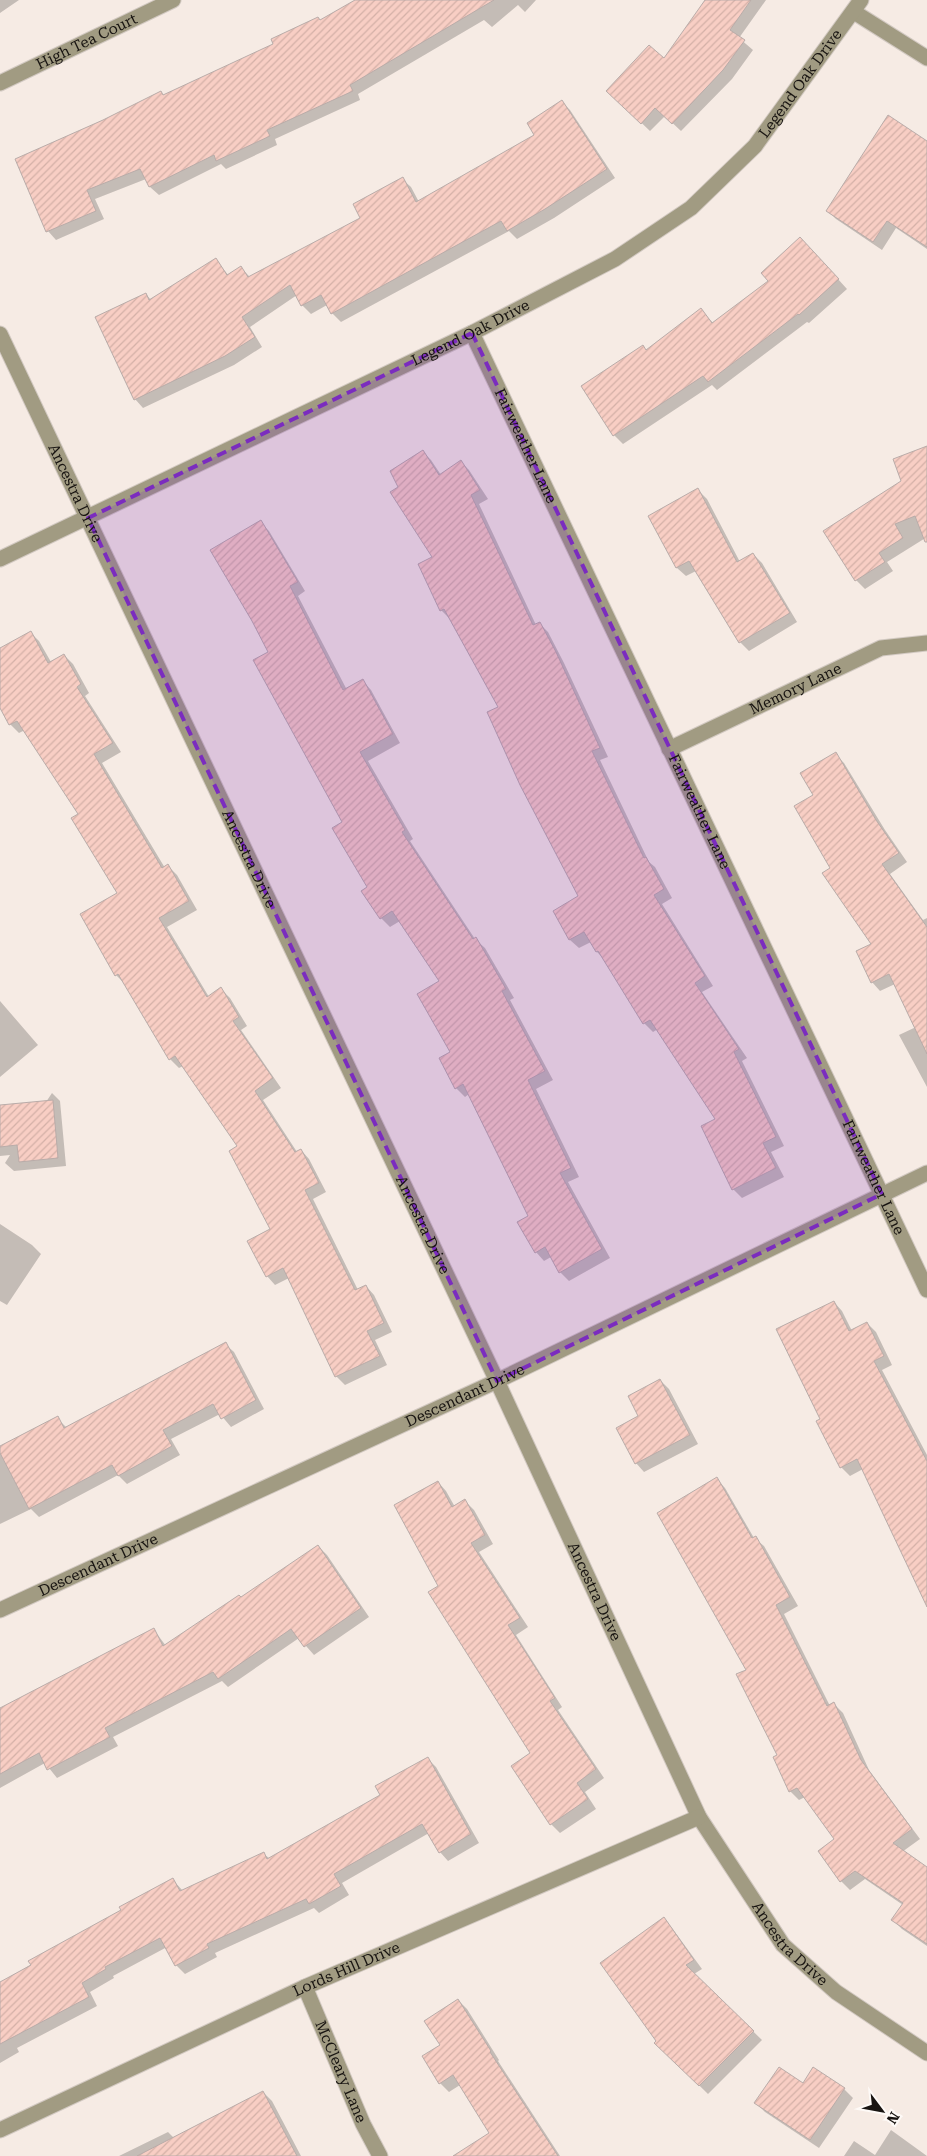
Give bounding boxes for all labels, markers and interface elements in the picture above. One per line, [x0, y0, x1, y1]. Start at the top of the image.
street label: High Tea Court [33, 9, 140, 73]
street label: Legend Oak Drive [755, 26, 846, 141]
street label: Legend Oak Drive [408, 296, 533, 370]
street label: Fairweather Lane [491, 386, 561, 506]
street label: Ancestra Drive [44, 441, 106, 545]
street label: Memory Lane [746, 659, 844, 718]
street label: Fairweather Lane [665, 751, 735, 872]
street label: Ancestra Drive [218, 807, 280, 911]
street label: Fairweather Lane [839, 1117, 908, 1238]
street label: Ancestra Drive [392, 1173, 454, 1277]
street label: Descendant Drive [402, 1360, 527, 1431]
street label: Descendant Drive [36, 1530, 161, 1600]
street label: Ancestra Drive [564, 1539, 625, 1644]
street label: Ancestra Drive [748, 1898, 831, 1989]
street label: Lords Hill Drive [290, 1938, 403, 2000]
street label: McCleary Lane [311, 2018, 370, 2126]
north arrow [857, 2086, 907, 2136]
text: N [883, 2109, 903, 2127]

